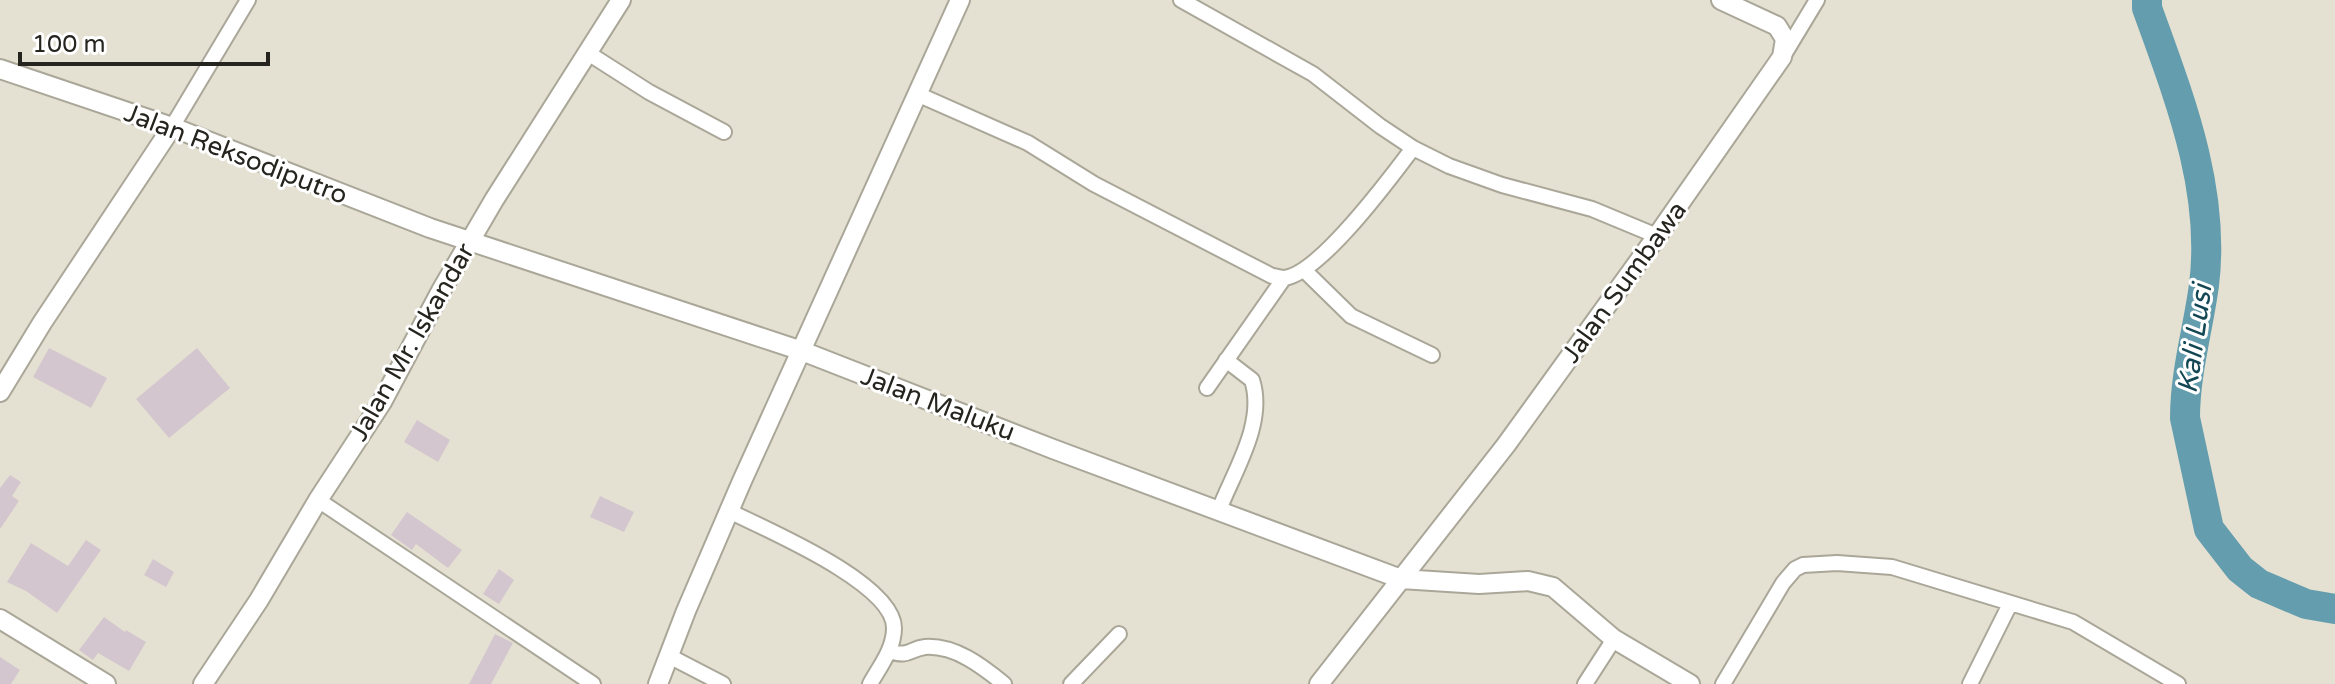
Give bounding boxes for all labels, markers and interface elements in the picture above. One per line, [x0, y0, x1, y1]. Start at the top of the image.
scale bar [20, 16, 268, 66]
text: 100 m [32, 30, 106, 59]
street label: Jalan Reksodiputro [120, 97, 352, 211]
street label: Jalan Sumbawa [1555, 195, 1693, 369]
street label: Jalan Mr. Iskandar [343, 238, 481, 446]
water label: Kali Lusi [2171, 280, 2220, 395]
street label: Jalan Maluku [857, 360, 1019, 448]

